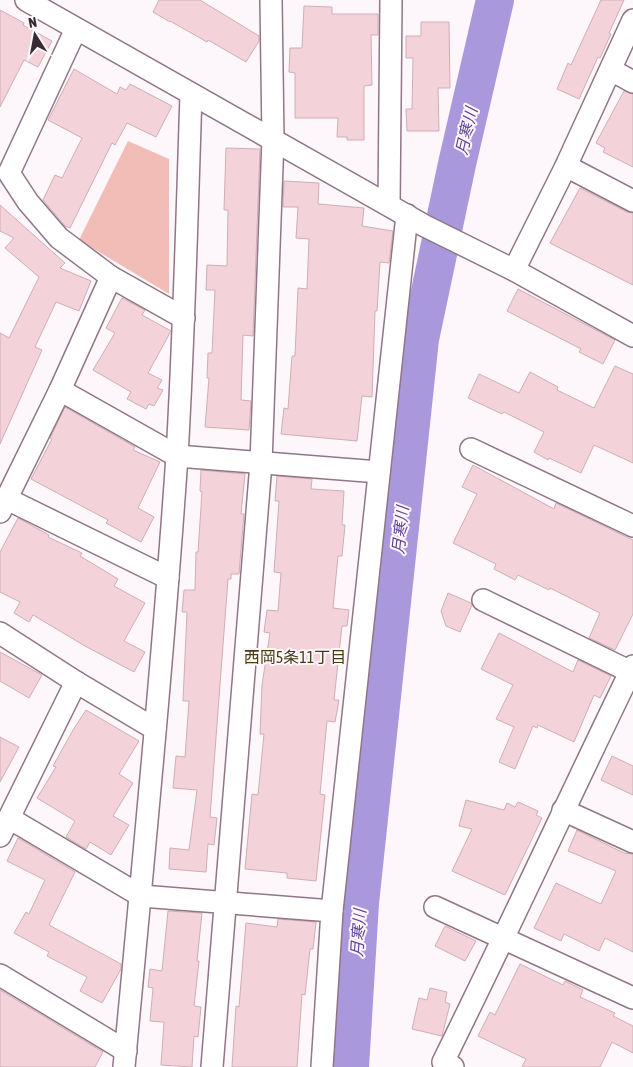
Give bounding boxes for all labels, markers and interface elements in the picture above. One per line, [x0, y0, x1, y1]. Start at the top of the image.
north arrow [10, 10, 60, 60]
text: N [27, 14, 38, 31]
water label: 月寒川 [452, 104, 481, 156]
water label: 月寒川 [389, 503, 412, 555]
district label: 西岡5条11丁目 [244, 648, 346, 666]
water label: 月寒川 [347, 906, 369, 958]

